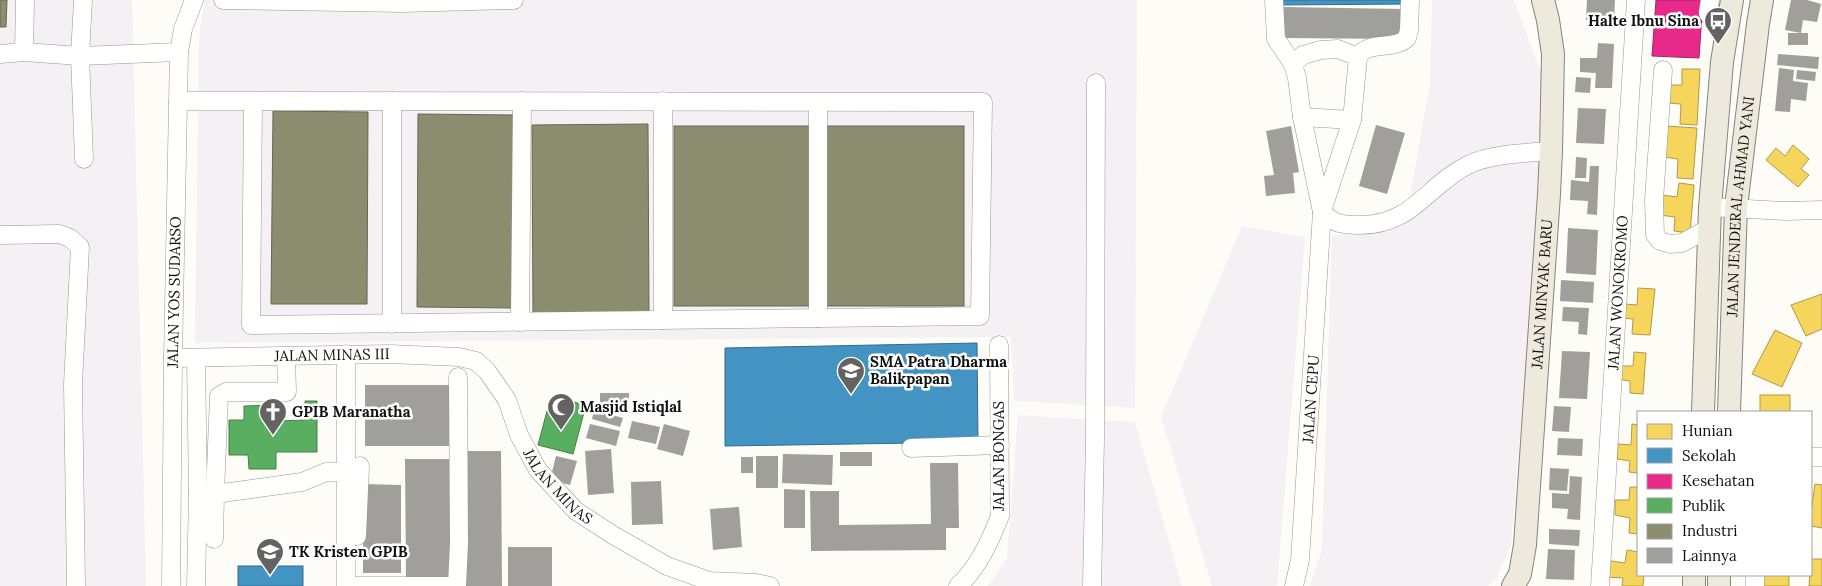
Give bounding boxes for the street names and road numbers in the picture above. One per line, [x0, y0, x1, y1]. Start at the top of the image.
street label: JALAN JENDERAL AHMAD YANI [1722, 95, 1758, 318]
street label: JALAN WONOKROMO [1603, 214, 1632, 371]
street label: JALAN YOS SUDARSO [163, 216, 185, 369]
street label: JALAN MINYAK BARU [1527, 218, 1556, 370]
street label: JALAN MINAS III [273, 344, 390, 365]
street label: JALAN CEPU [1298, 354, 1323, 445]
street label: JALAN BONGAS [989, 401, 1008, 512]
street label: JALAN MINAS [519, 444, 596, 528]

